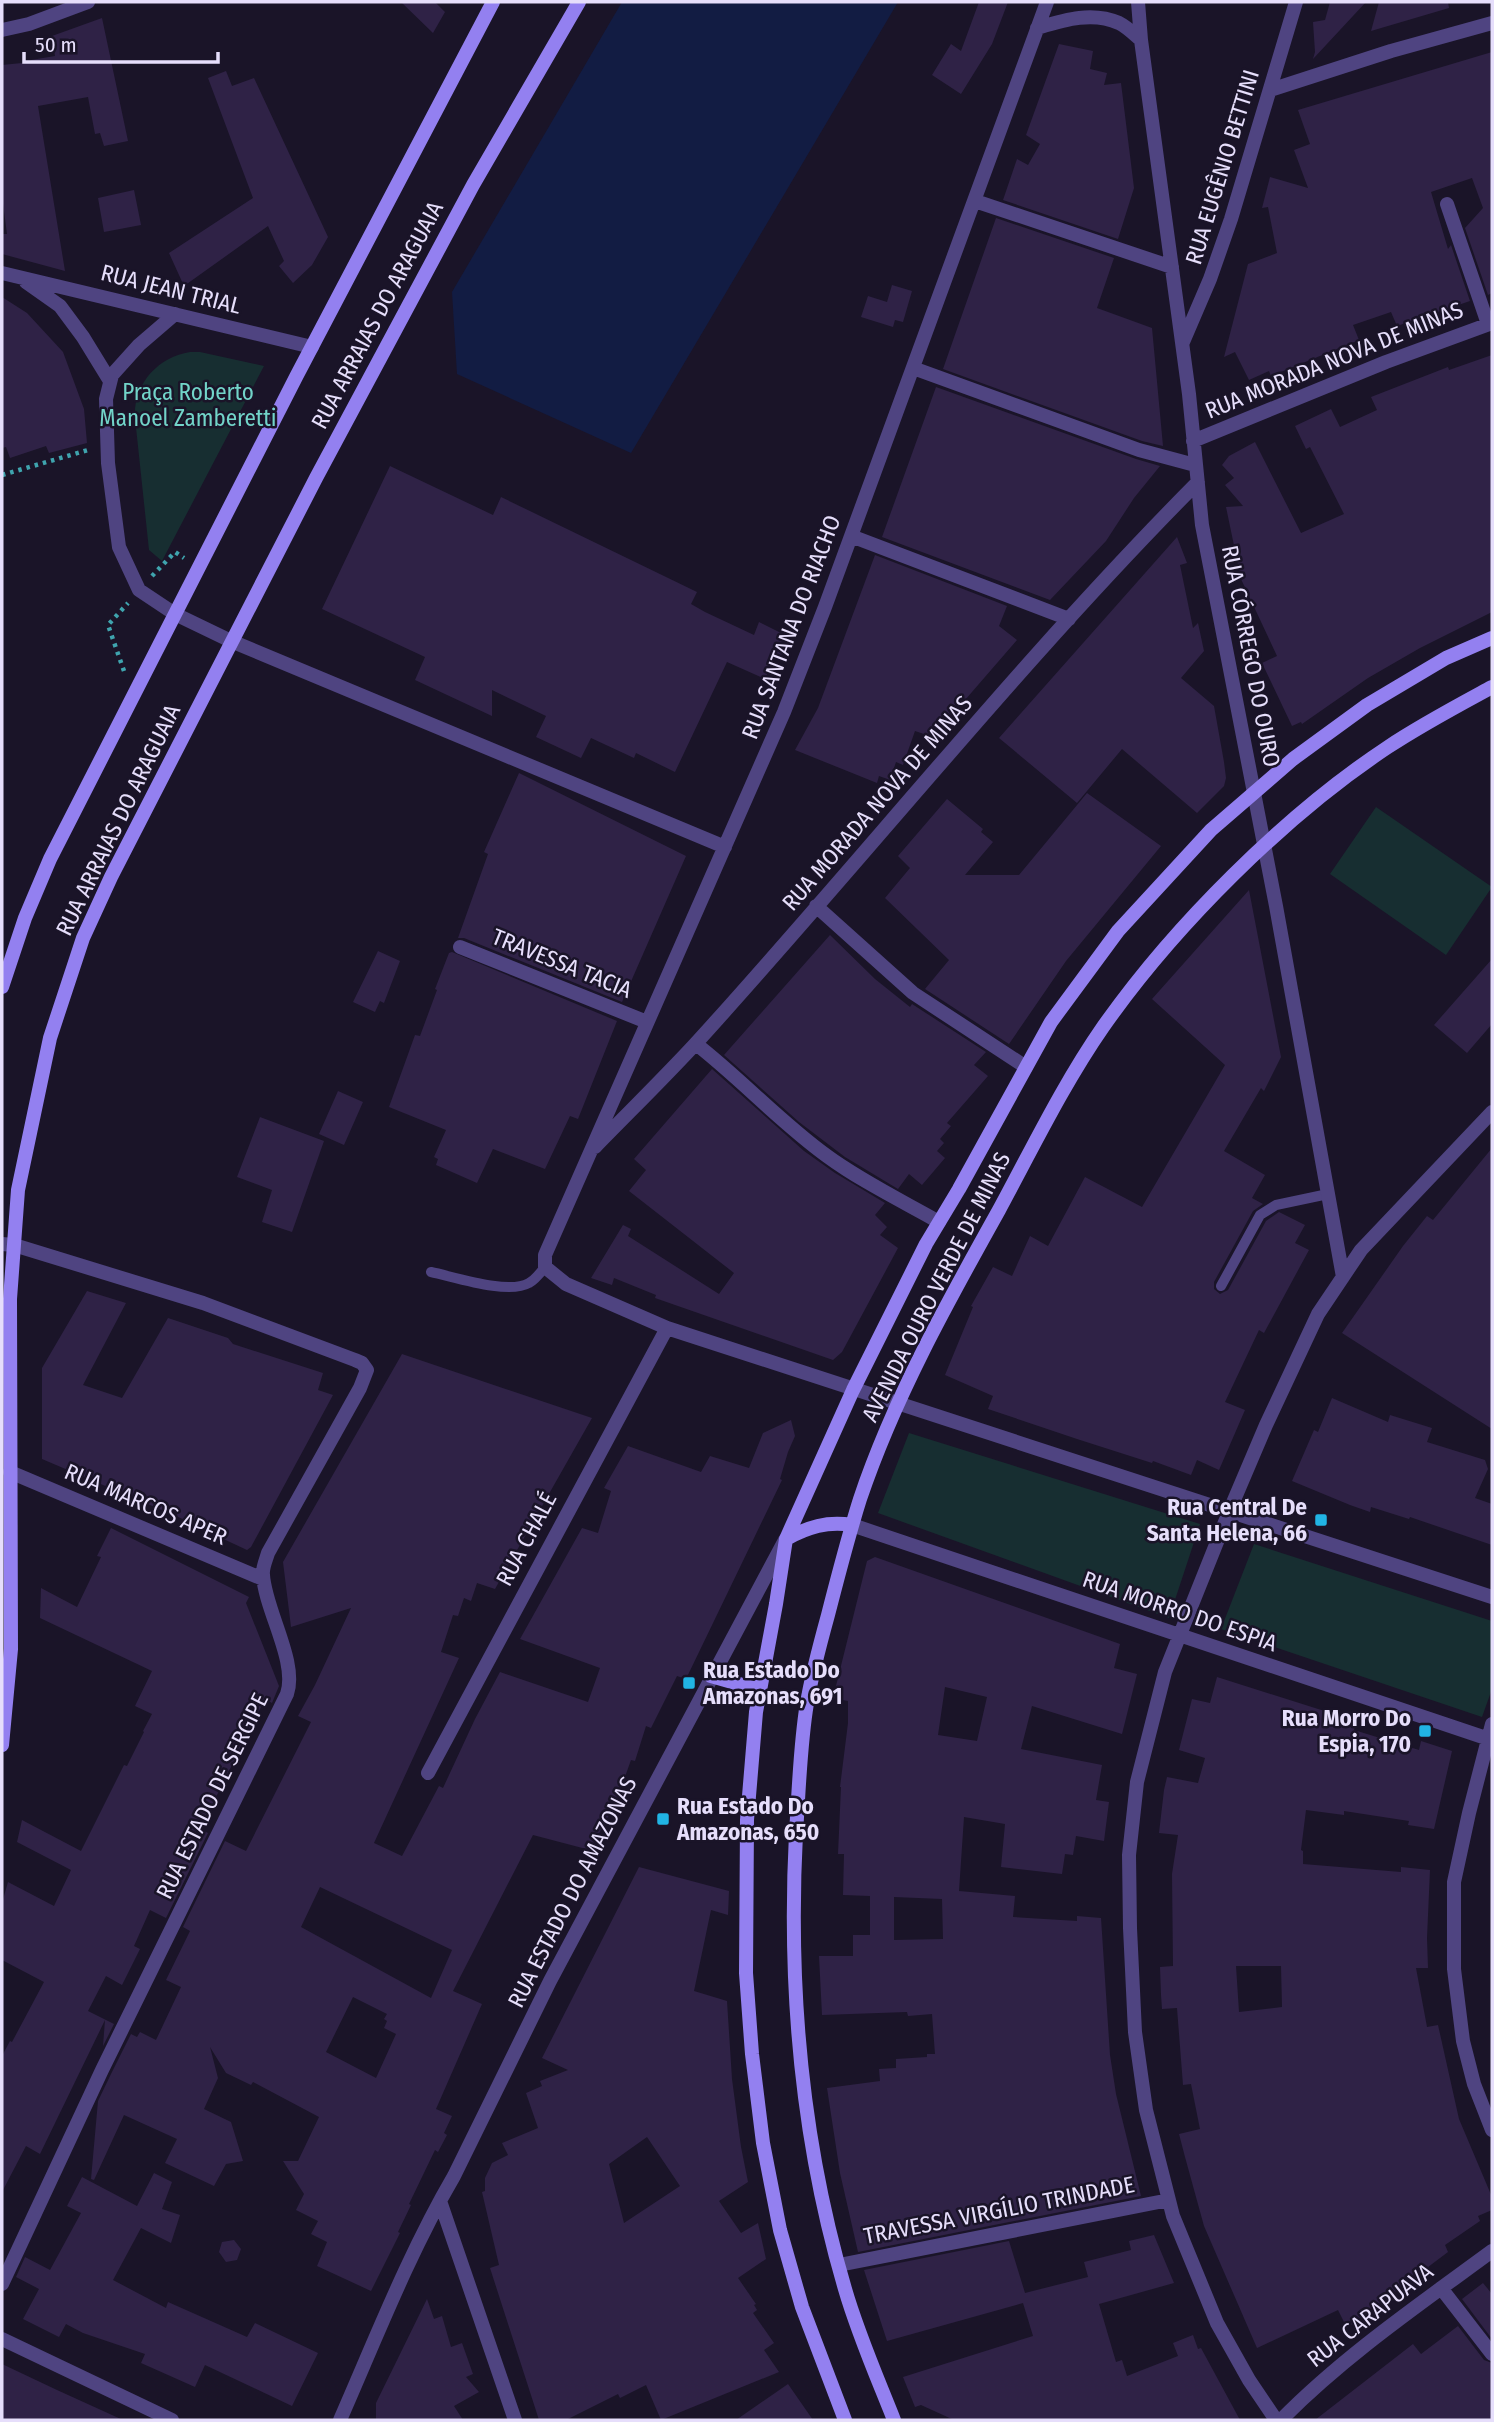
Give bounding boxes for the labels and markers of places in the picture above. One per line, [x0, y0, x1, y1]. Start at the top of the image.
place label: Rua Central De Santa Helena, 66 [1147, 1493, 1307, 1547]
marker: Rua Central De Santa Helena, 66 [1313, 1512, 1329, 1528]
place label: Rua Estado Do Amazonas, 691 [702, 1656, 843, 1710]
marker: Rua Estado Do Amazonas, 691 [681, 1675, 697, 1691]
place label: Rua Morro Do Espia, 170 [1282, 1704, 1411, 1758]
marker: Rua Morro Do Espia, 170 [1417, 1723, 1433, 1739]
place label: Rua Estado Do Amazonas, 650 [676, 1792, 819, 1846]
marker: Rua Estado Do Amazonas, 650 [655, 1811, 671, 1827]

